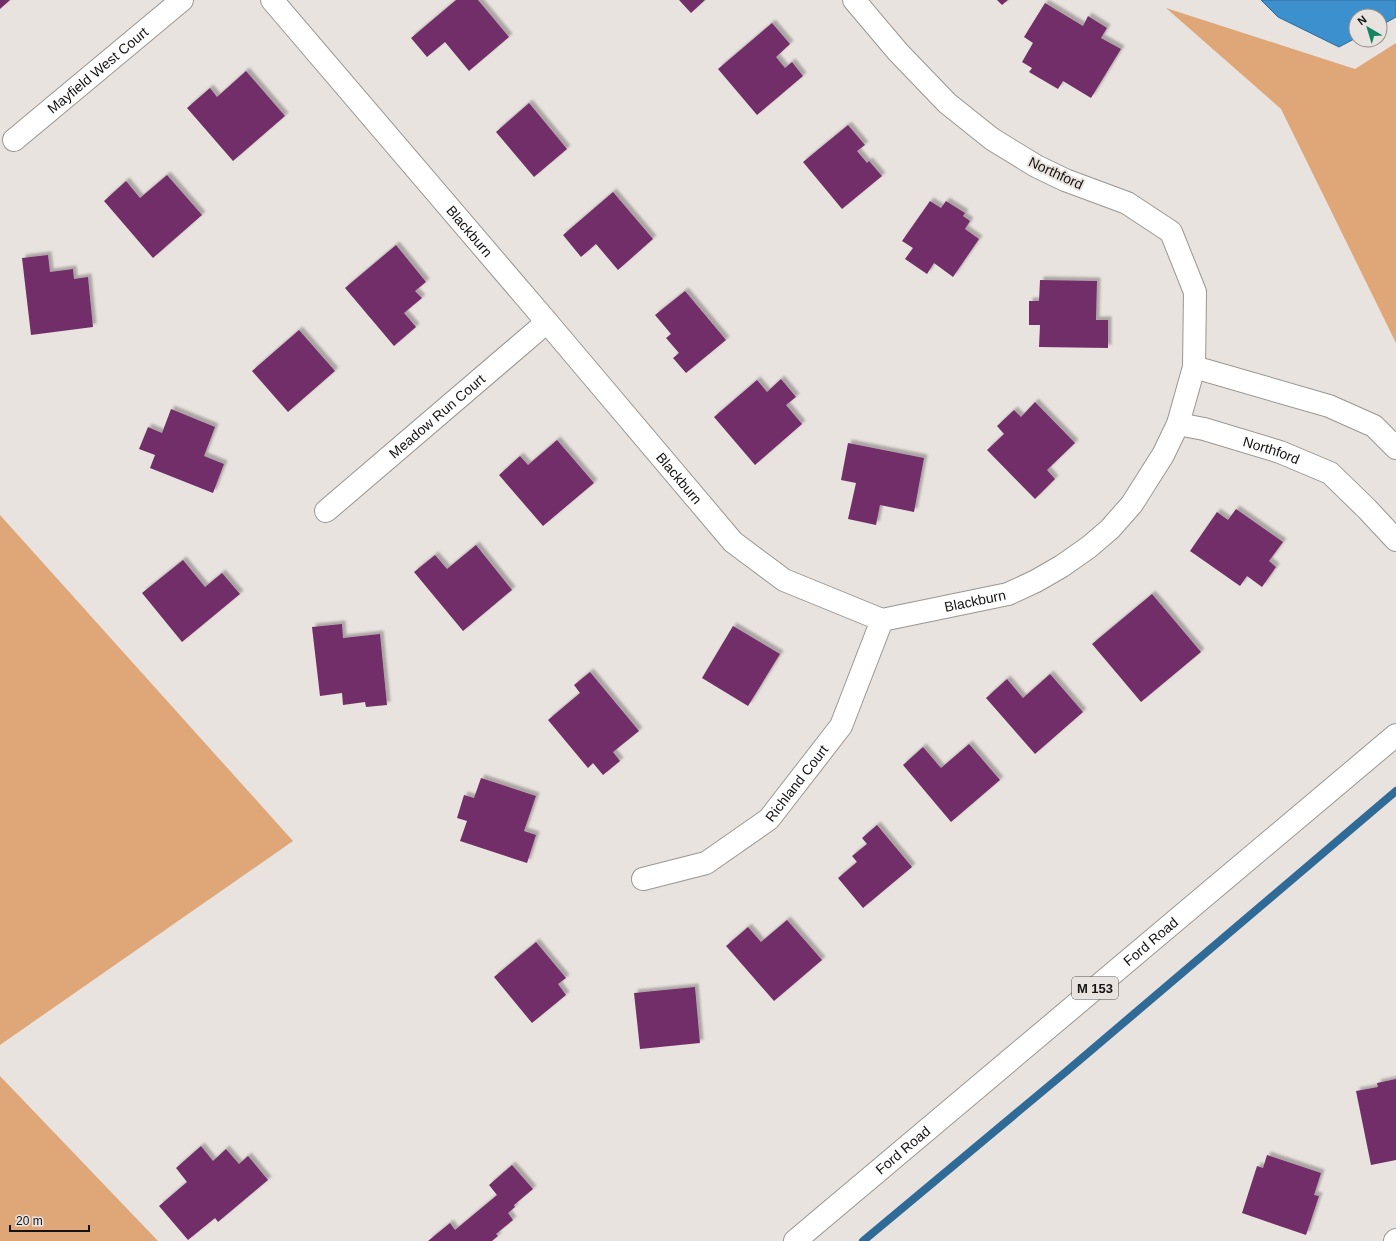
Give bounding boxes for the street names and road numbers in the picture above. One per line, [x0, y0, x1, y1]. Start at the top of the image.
street label: Mayfield West Court [44, 24, 151, 117]
street label: Northford [1026, 153, 1086, 193]
street label: Blackburn [443, 202, 496, 260]
street label: Meadow Run Court [386, 371, 488, 461]
street label: Northford [1241, 433, 1302, 467]
street label: Blackburn [653, 449, 705, 507]
street label: Blackburn [943, 587, 1007, 615]
street label: Richland Court [762, 742, 831, 825]
street label: Ford Road [1120, 914, 1181, 969]
road number: M 153 [1072, 977, 1118, 999]
street label: Ford Road [872, 1123, 933, 1178]

